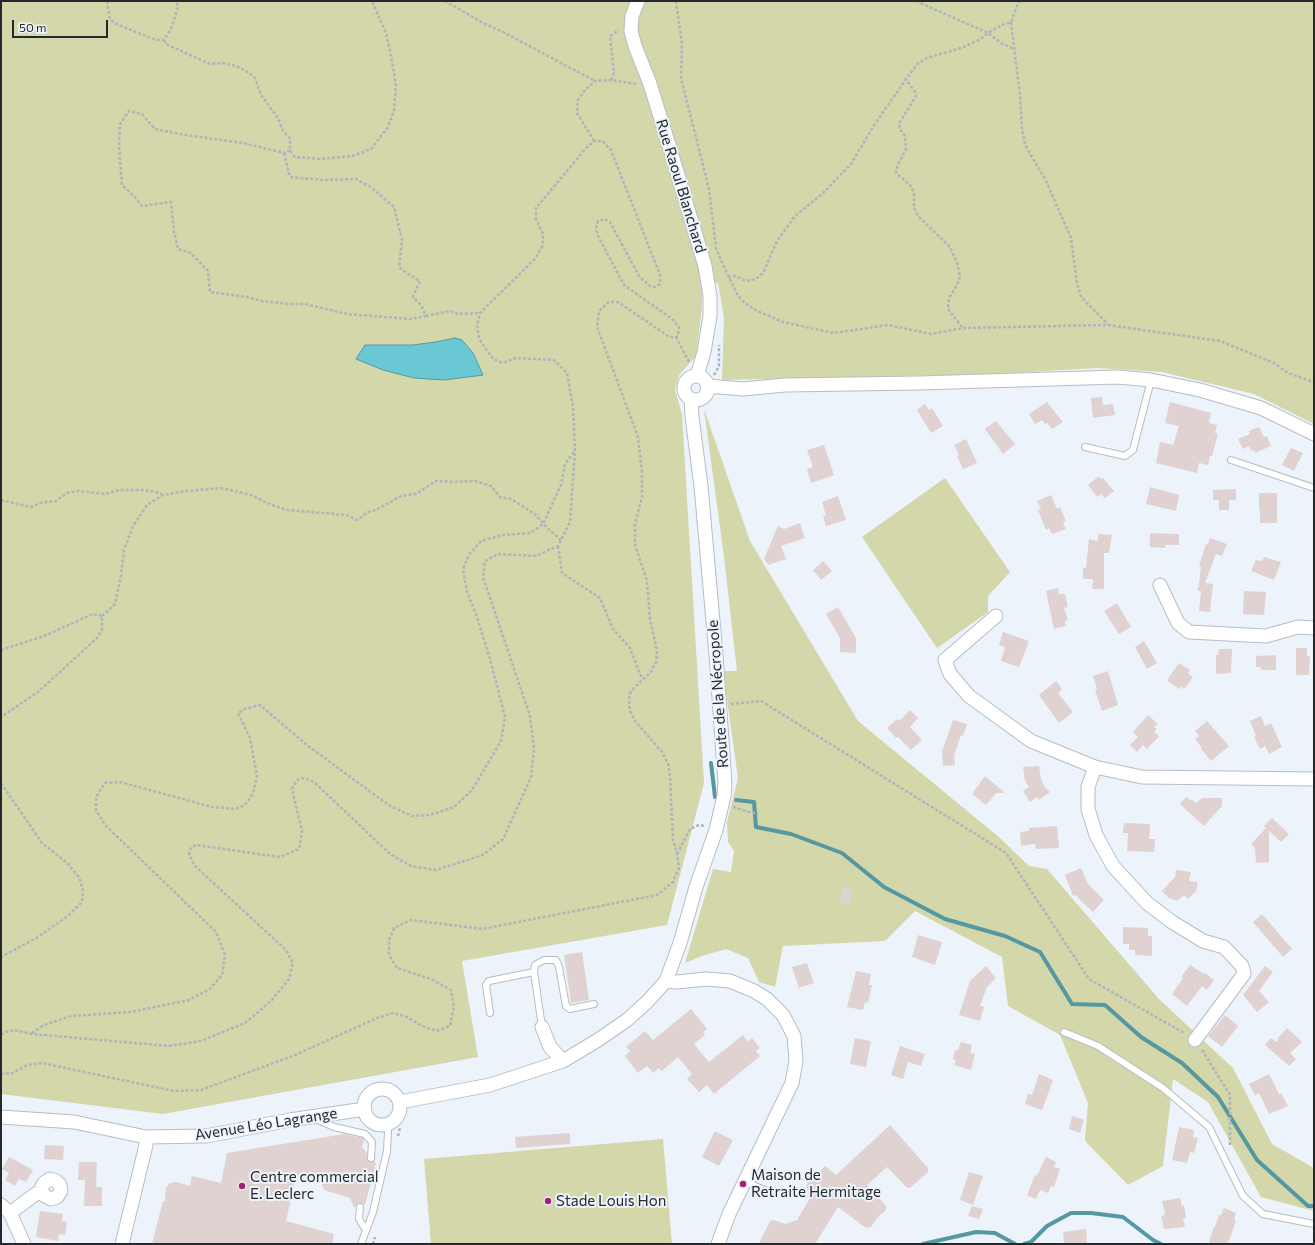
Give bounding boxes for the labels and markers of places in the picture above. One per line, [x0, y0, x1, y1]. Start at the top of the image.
place label: Maison de Retraite Hermitage [751, 1166, 881, 1201]
place label: Centre commercial E. Leclerc [250, 1168, 379, 1203]
marker: Maison de Retraite Hermitage [738, 1179, 748, 1189]
marker: Centre commercial E. Leclerc [237, 1181, 247, 1191]
place label: Stade Louis Hon [556, 1192, 666, 1210]
marker: Stade Louis Hon [543, 1196, 553, 1206]

